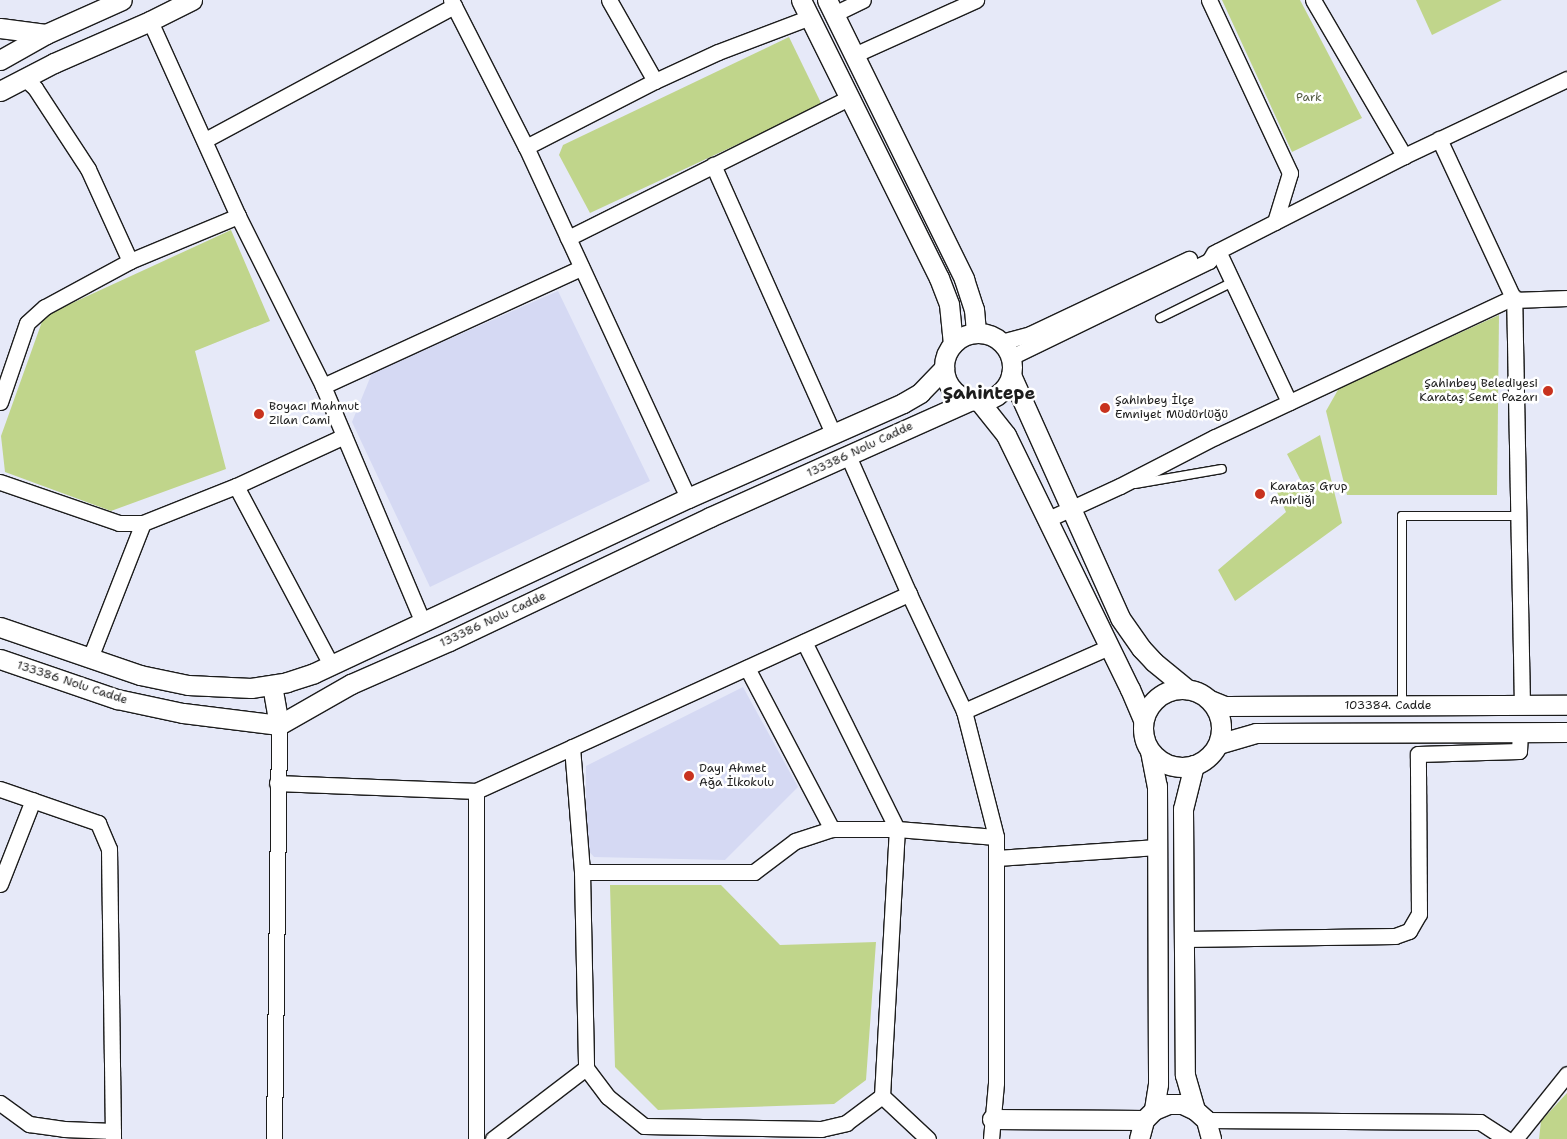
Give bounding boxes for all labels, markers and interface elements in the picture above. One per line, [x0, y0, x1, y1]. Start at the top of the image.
park label: Park [1296, 91, 1322, 105]
place label: Şahinbey Belediyesi Karataş Semt Pazarı [1419, 377, 1538, 405]
district label: Şahintepe [943, 382, 1035, 404]
marker: Şahinbey Belediyesi Karataş Semt Pazarı [1542, 385, 1554, 397]
place label: Şahinbey İlçe Emniyet Müdürlüğü [1115, 394, 1228, 422]
place label: Boyacı Mahmut Zilan Cami [269, 400, 359, 428]
marker: Şahinbey İlçe Emniyet Müdürlüğü [1099, 402, 1111, 414]
marker: Boyacı Mahmut Zilan Cami [253, 408, 265, 420]
street label: 133386 Nolu Cadde [805, 419, 915, 481]
place label: Karataş Grup Amirliği [1270, 480, 1347, 508]
marker: Karataş Grup Amirliği [1254, 488, 1266, 500]
street label: 133386 Nolu Cadde [438, 589, 548, 651]
street label: 133386 Nolu Cadde [15, 658, 129, 708]
street label: 103384. Cadde [1344, 699, 1432, 713]
place label: Dayı Ahmet Ağa İlkokulu [699, 762, 774, 790]
marker: Dayı Ahmet Ağa İlkokulu [683, 770, 695, 782]

